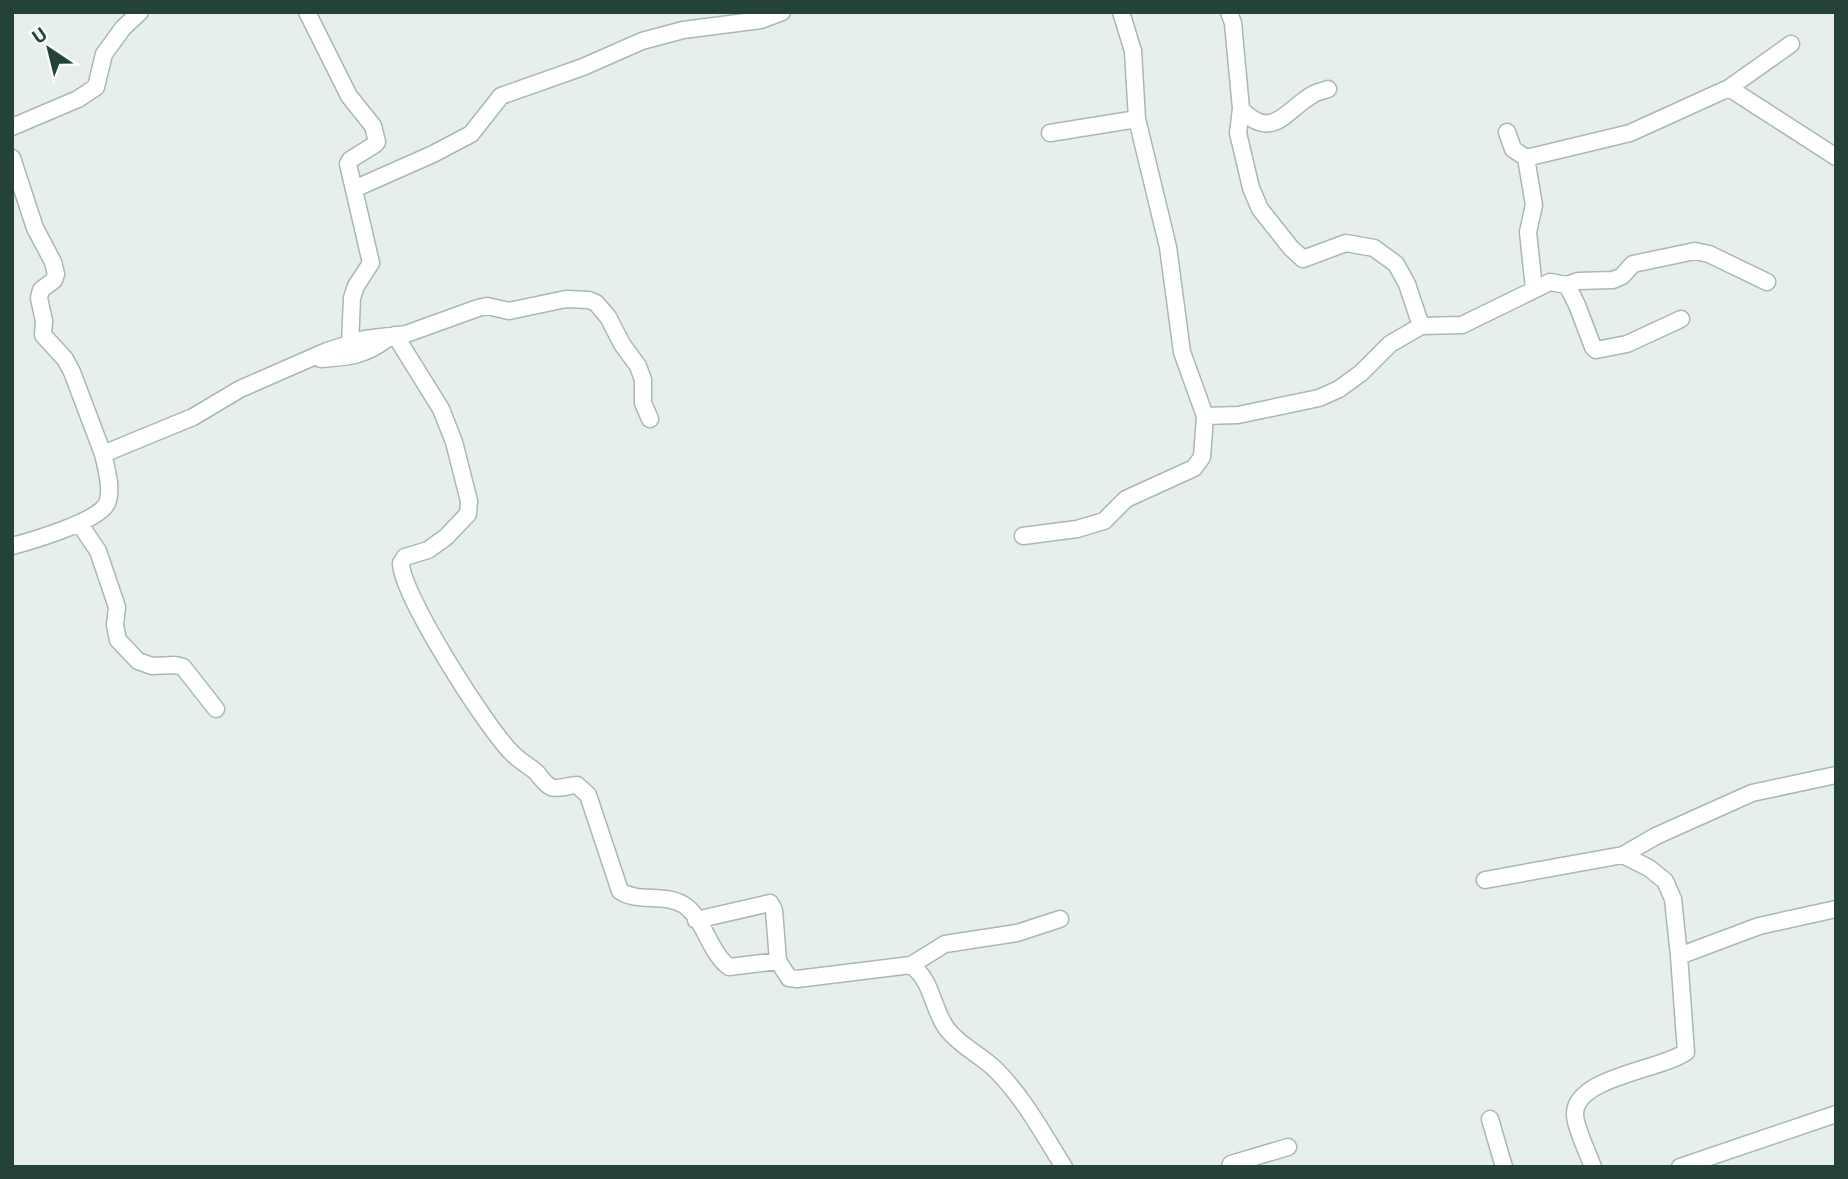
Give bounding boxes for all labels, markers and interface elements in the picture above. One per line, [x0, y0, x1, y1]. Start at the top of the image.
north arrow [14, 14, 84, 84]
text: U [28, 22, 51, 48]

